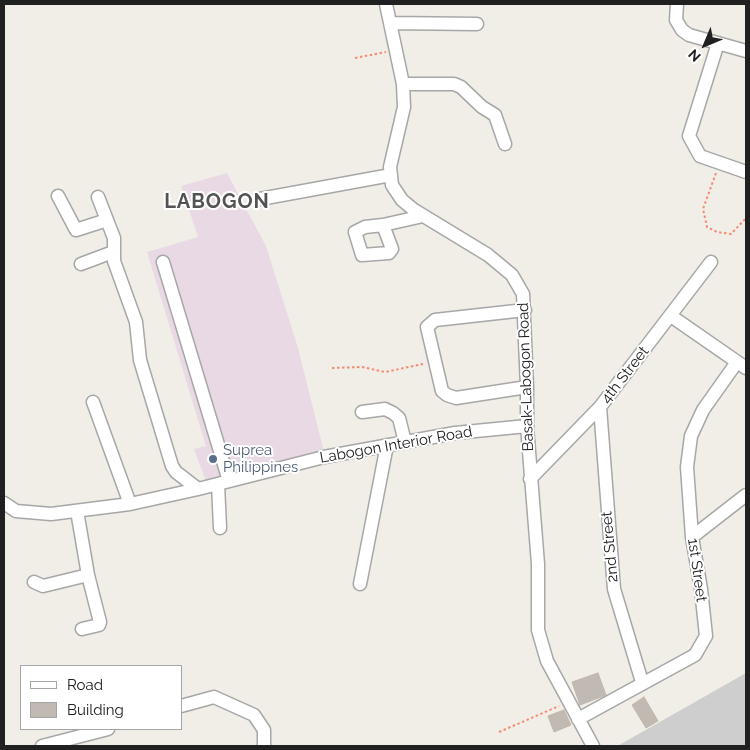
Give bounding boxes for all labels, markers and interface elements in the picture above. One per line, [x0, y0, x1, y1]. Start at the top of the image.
north arrow [680, 20, 730, 70]
text: N [685, 46, 704, 65]
district label: LABOGON [163, 190, 271, 214]
street label: Basak-Labogon Road [514, 302, 538, 452]
street label: 4th Street [597, 343, 653, 407]
street label: Labogon Interior Road [318, 423, 474, 467]
place label: Suprea Philippines [223, 441, 298, 476]
marker: Suprea Philippines [207, 453, 219, 465]
street label: 2nd Street [598, 511, 622, 583]
street label: 1st Street [684, 537, 710, 603]
legend [20, 665, 182, 730]
text: Road [67, 676, 103, 694]
text: Building [67, 701, 124, 719]

